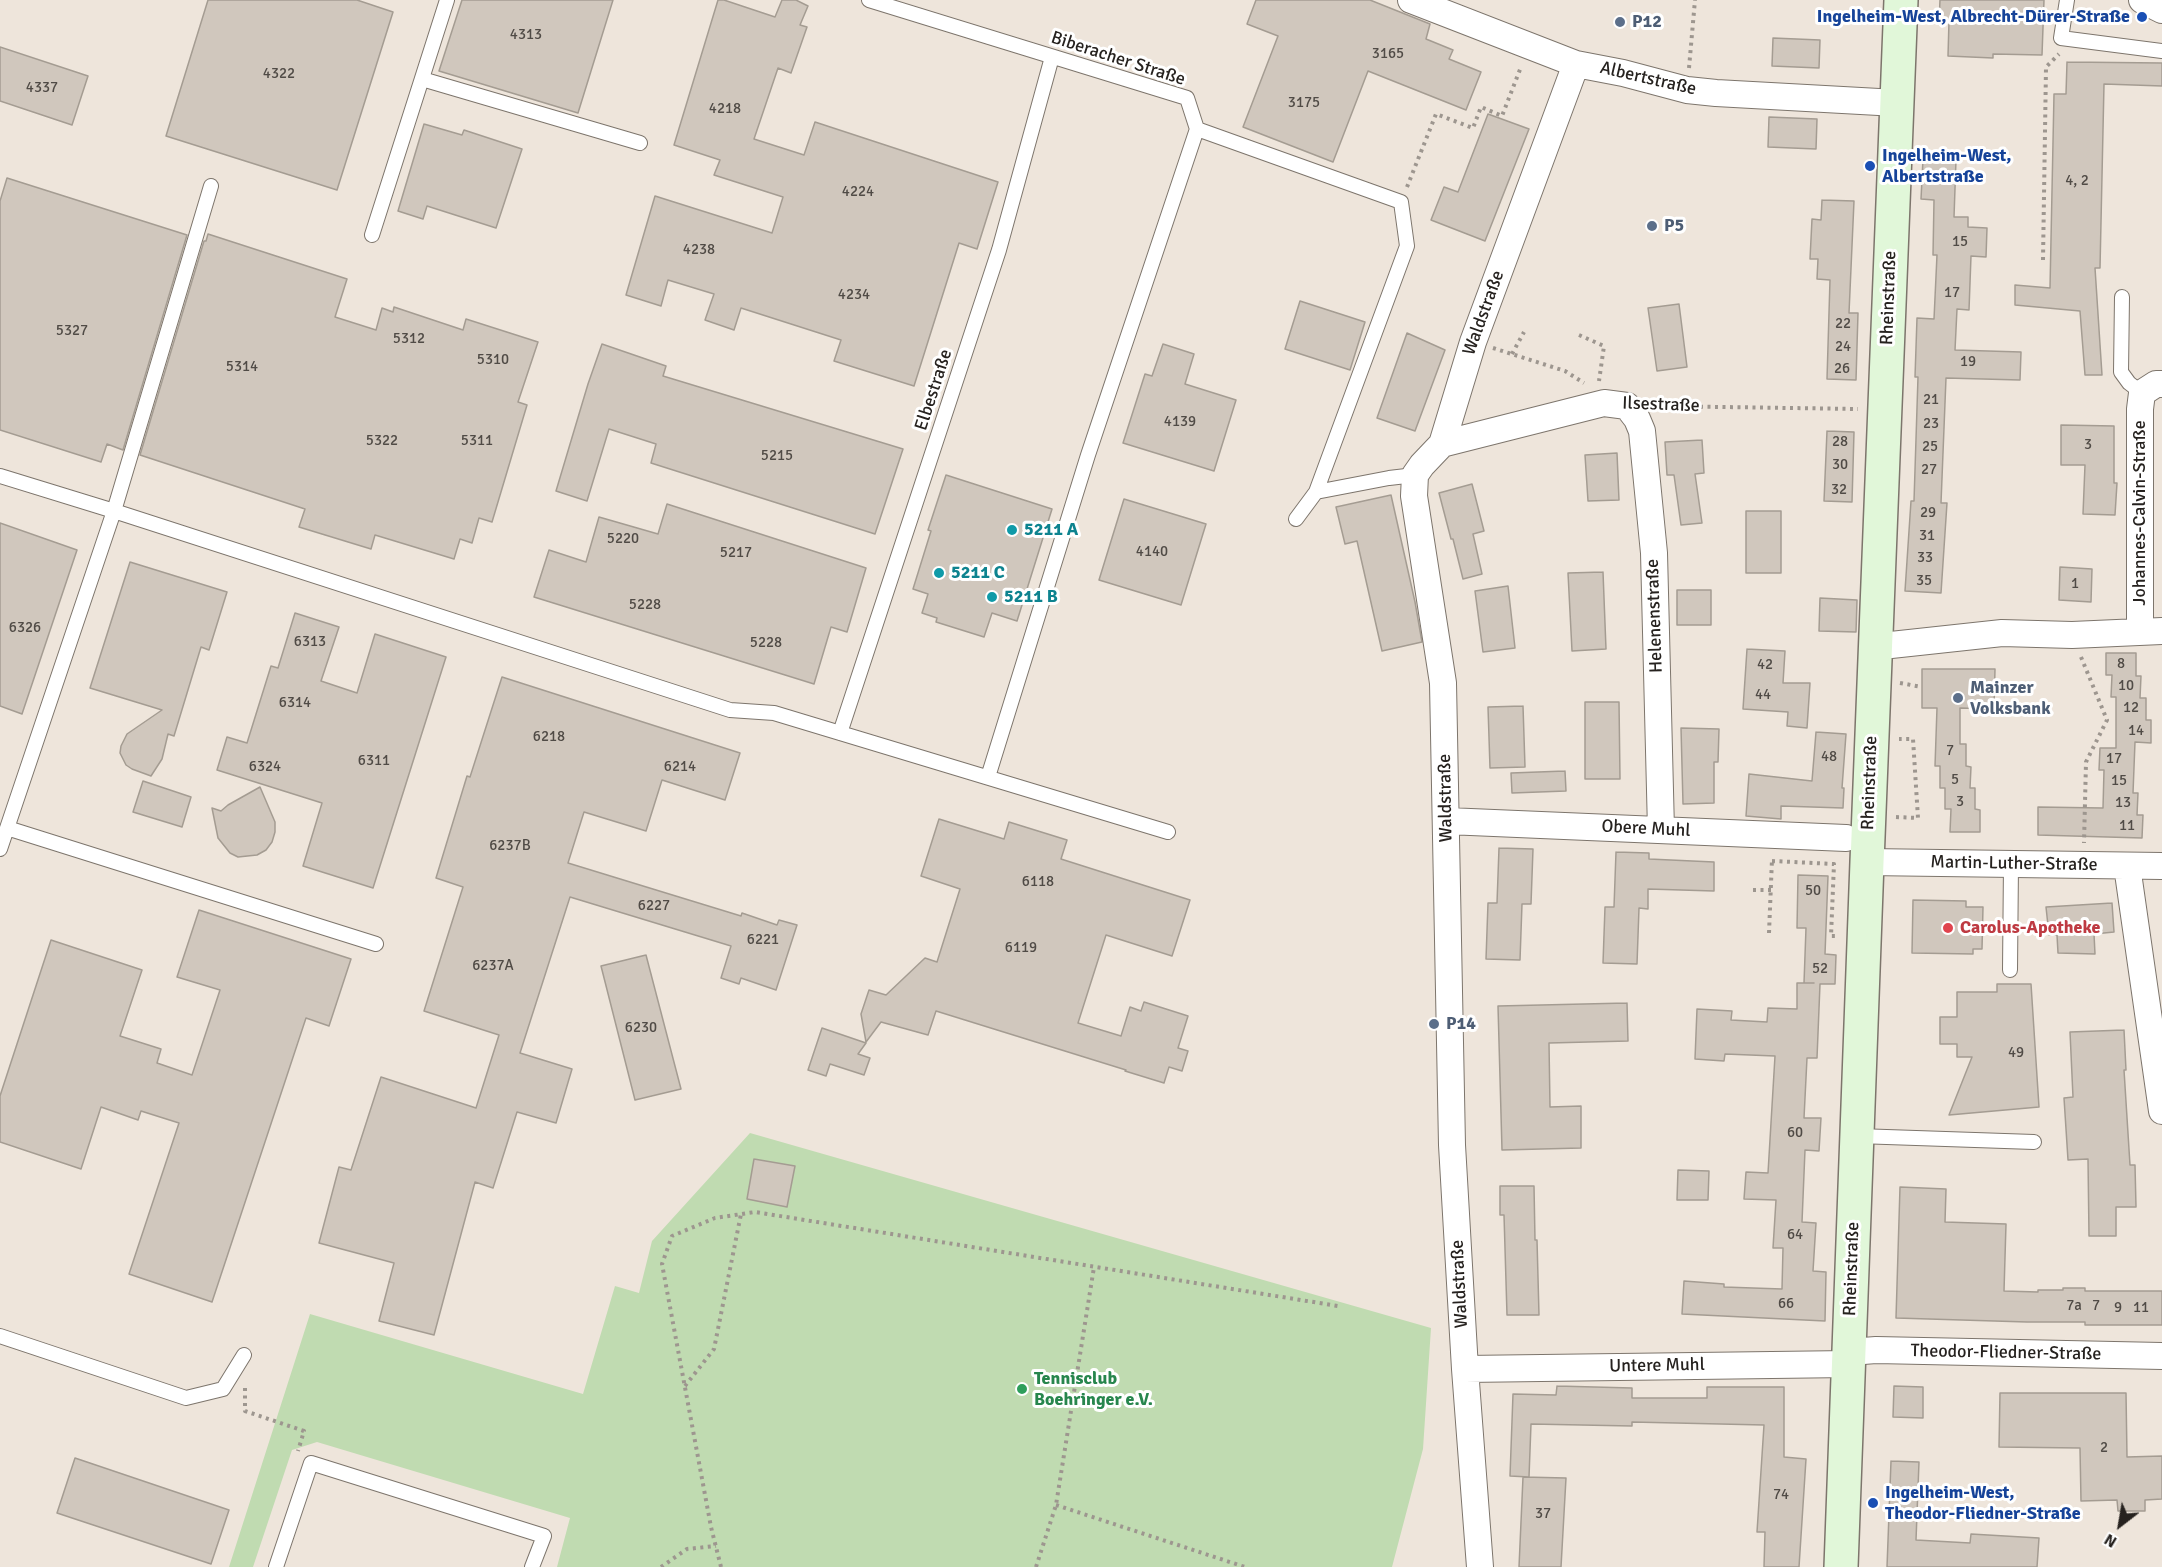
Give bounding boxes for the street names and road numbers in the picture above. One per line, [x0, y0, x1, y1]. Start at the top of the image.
street label: Biberacher Straße [1048, 27, 1188, 91]
street label: Albertstraße [1598, 57, 1698, 101]
street label: Rheinstraße [1877, 250, 1901, 346]
street label: Waldstraße [1459, 268, 1509, 358]
street label: Elbestraße [911, 347, 957, 433]
street label: Ilsestraße [1622, 393, 1700, 417]
street label: Johannes-Calvin-Straße [2129, 420, 2151, 606]
street label: Helenenstraße [1642, 559, 1668, 673]
street label: Rheinstraße [1858, 735, 1882, 831]
street label: Waldstraße [1434, 754, 1458, 842]
street label: Obere Muhl [1601, 816, 1691, 842]
street label: Martin-Luther-Straße [1930, 852, 2098, 876]
street label: Rheinstraße [1840, 1221, 1864, 1317]
street label: Waldstraße [1447, 1239, 1473, 1329]
street label: Theodor-Fliedner-Straße [1910, 1341, 2102, 1365]
street label: Untere Muhl [1609, 1354, 1705, 1378]

